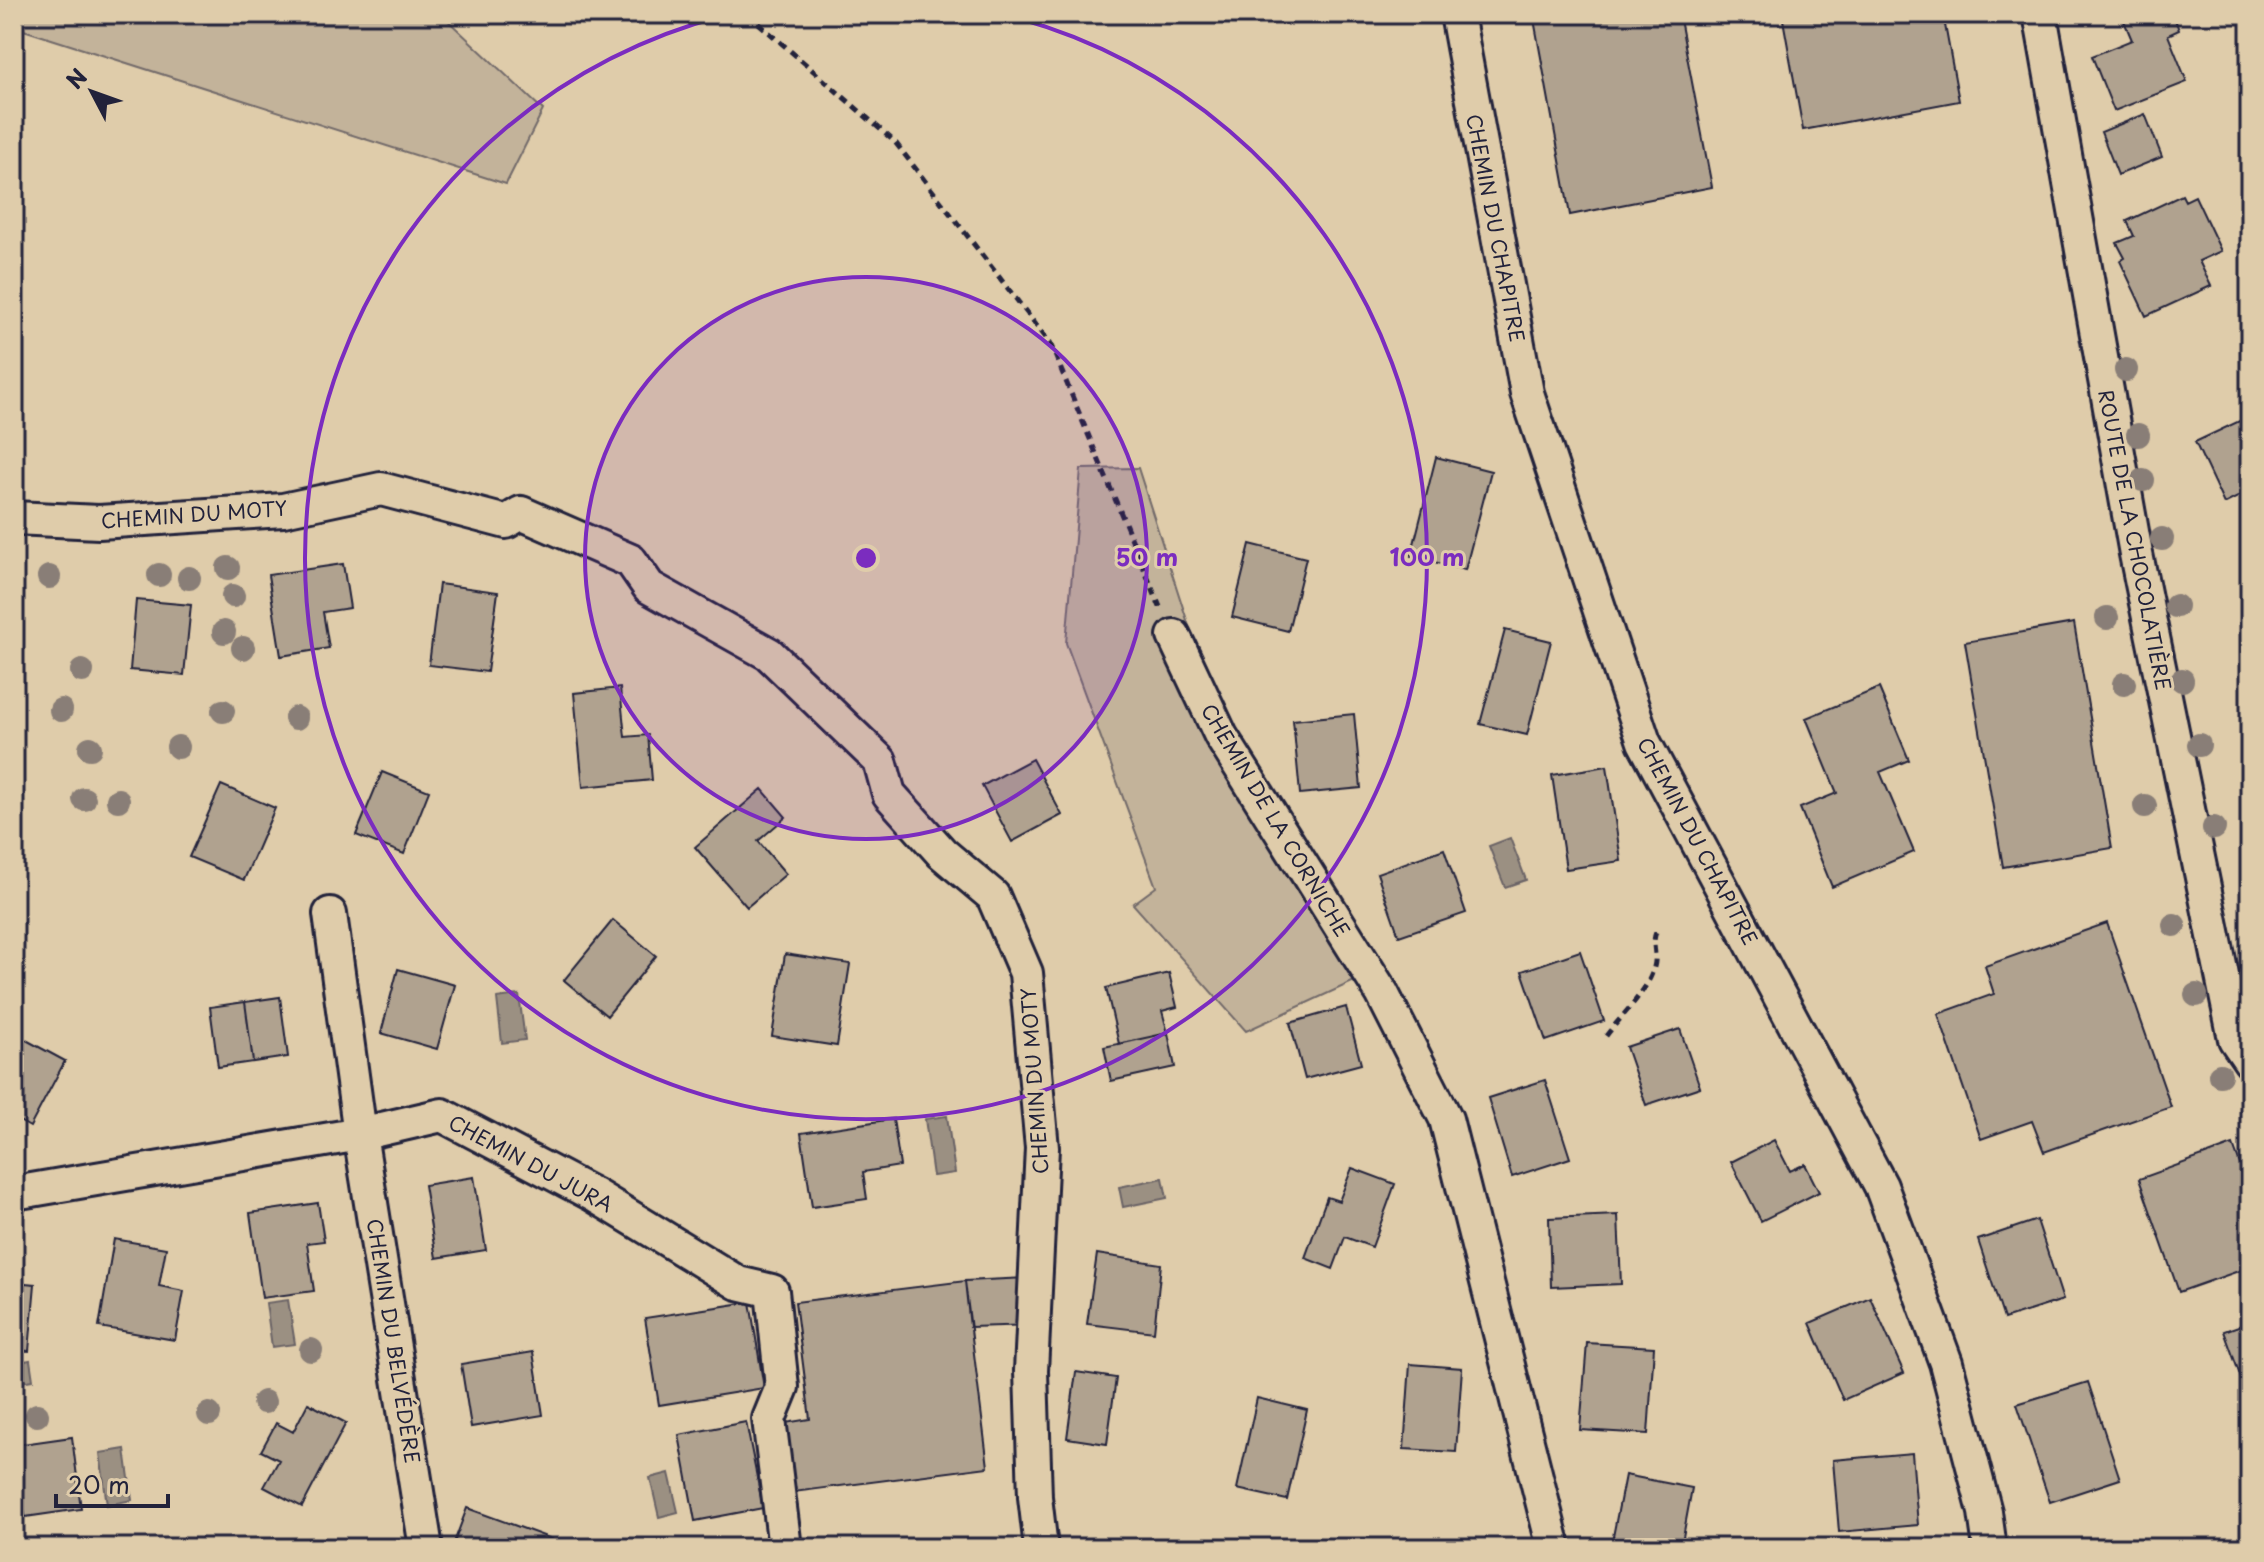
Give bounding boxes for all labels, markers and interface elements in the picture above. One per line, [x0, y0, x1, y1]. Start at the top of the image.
north arrow [52, 52, 132, 132]
text: N [58, 60, 94, 95]
street label: CHEMIN DU CHAPITRE [1459, 111, 1533, 345]
street label: ROUTE DE LA CHOCOLATIÈRE [2091, 387, 2179, 693]
street label: CHEMIN DU MOTY [100, 493, 288, 535]
text: 50 m [1116, 538, 1178, 574]
text: 100 m [1390, 538, 1464, 574]
centre of rings [852, 544, 880, 572]
street label: CHEMIN DE LA CORNICHE [1194, 698, 1358, 942]
street label: CHEMIN DU CHAPITRE [1630, 732, 1766, 950]
street label: CHEMIN DU MOTY [1013, 987, 1055, 1175]
street label: CHEMIN DU JURA [443, 1107, 619, 1219]
street label: CHEMIN DU BELVÉDÈRE [360, 1216, 428, 1466]
scale bar [56, 1458, 168, 1508]
text: 20 m [68, 1466, 130, 1502]

